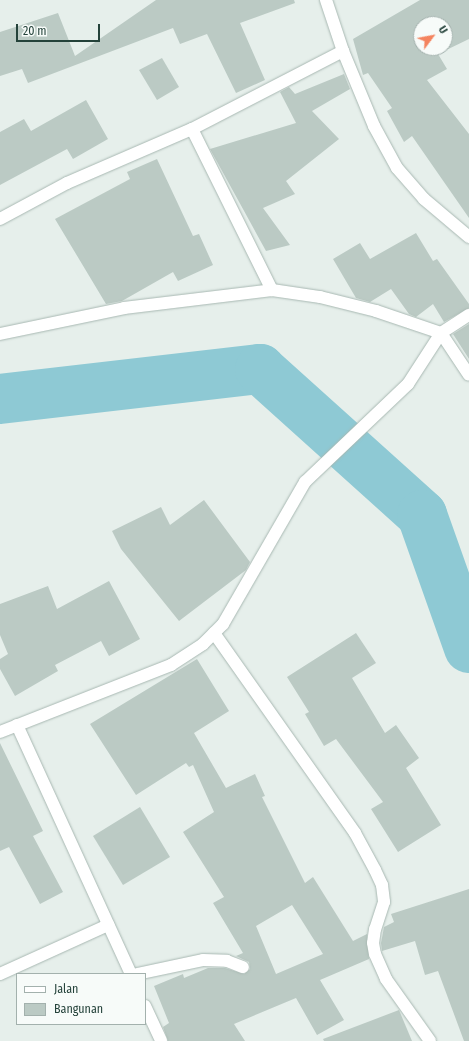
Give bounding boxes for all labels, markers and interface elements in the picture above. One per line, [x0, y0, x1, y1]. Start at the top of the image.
scale bar [18, 16, 102, 42]
north arrow [413, 16, 453, 56]
text: 20 m [23, 24, 47, 38]
text: U [436, 24, 450, 36]
legend [16, 973, 146, 1025]
text: Jalan [54, 982, 78, 996]
text: Bangunan [54, 1002, 103, 1016]

